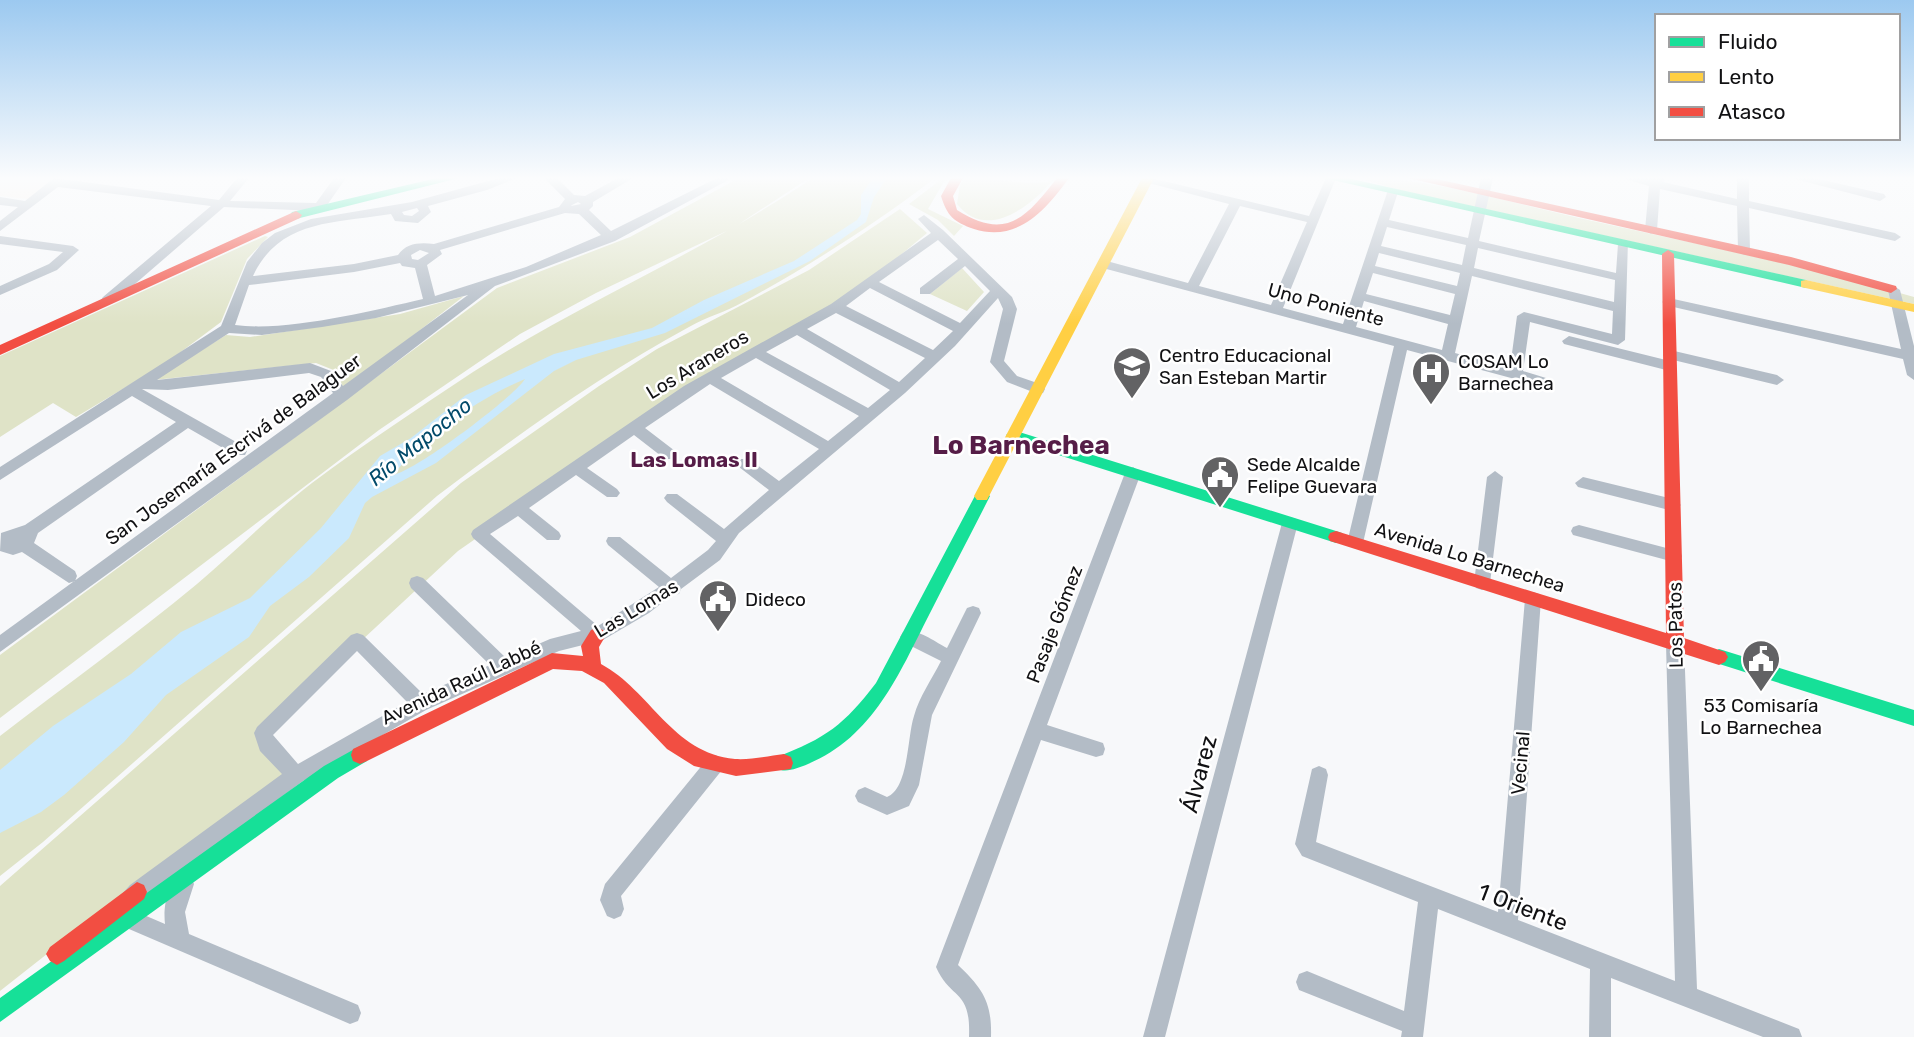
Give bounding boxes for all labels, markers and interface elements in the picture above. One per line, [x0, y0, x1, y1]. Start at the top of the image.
legend [1655, 14, 1900, 140]
text: Fluido [1718, 29, 1778, 54]
text: Lento [1718, 64, 1774, 89]
text: Atasco [1718, 99, 1786, 124]
street label: Uno Poniente [1265, 278, 1387, 331]
street label: Los Araneros [642, 325, 753, 404]
place label: Centro Educacional San Esteban Martir [1159, 344, 1331, 389]
school or university icon: Centro Educacional San Esteban Martir [1111, 345, 1153, 400]
street label: San Josemaría Escrivá de Balaguer [101, 348, 366, 550]
place label: COSAM Lo Barnechea [1458, 350, 1554, 395]
hospital icon: COSAM Lo Barnechea [1410, 351, 1452, 406]
water label: Río Mapocho [363, 392, 477, 491]
district label: Lo Barnechea [932, 430, 1110, 461]
district label: Las Lomas II [630, 447, 758, 472]
place label: Sede Alcalde Felipe Guevara [1247, 453, 1377, 498]
public building icon: Sede Alcalde Felipe Guevara [1199, 454, 1241, 509]
street label: Avenida Lo Barnechea [1372, 518, 1568, 597]
street label: Pasaje Gómez [1022, 562, 1087, 686]
street label: Las Lomas [590, 574, 682, 642]
public building icon: Dideco [697, 578, 739, 633]
street label: Los Patos [1663, 582, 1688, 668]
place label: Dideco [745, 588, 806, 611]
street label: Avenida Raúl Labbé [378, 635, 545, 730]
public building icon: 53 Comisaría Lo Barnechea [1740, 638, 1782, 693]
place label: 53 Comisaría Lo Barnechea [1700, 694, 1822, 739]
street label: Vecinal [1506, 730, 1535, 796]
street label: Álvarez [1175, 732, 1223, 816]
street label: 1 Oriente [1474, 877, 1572, 937]

